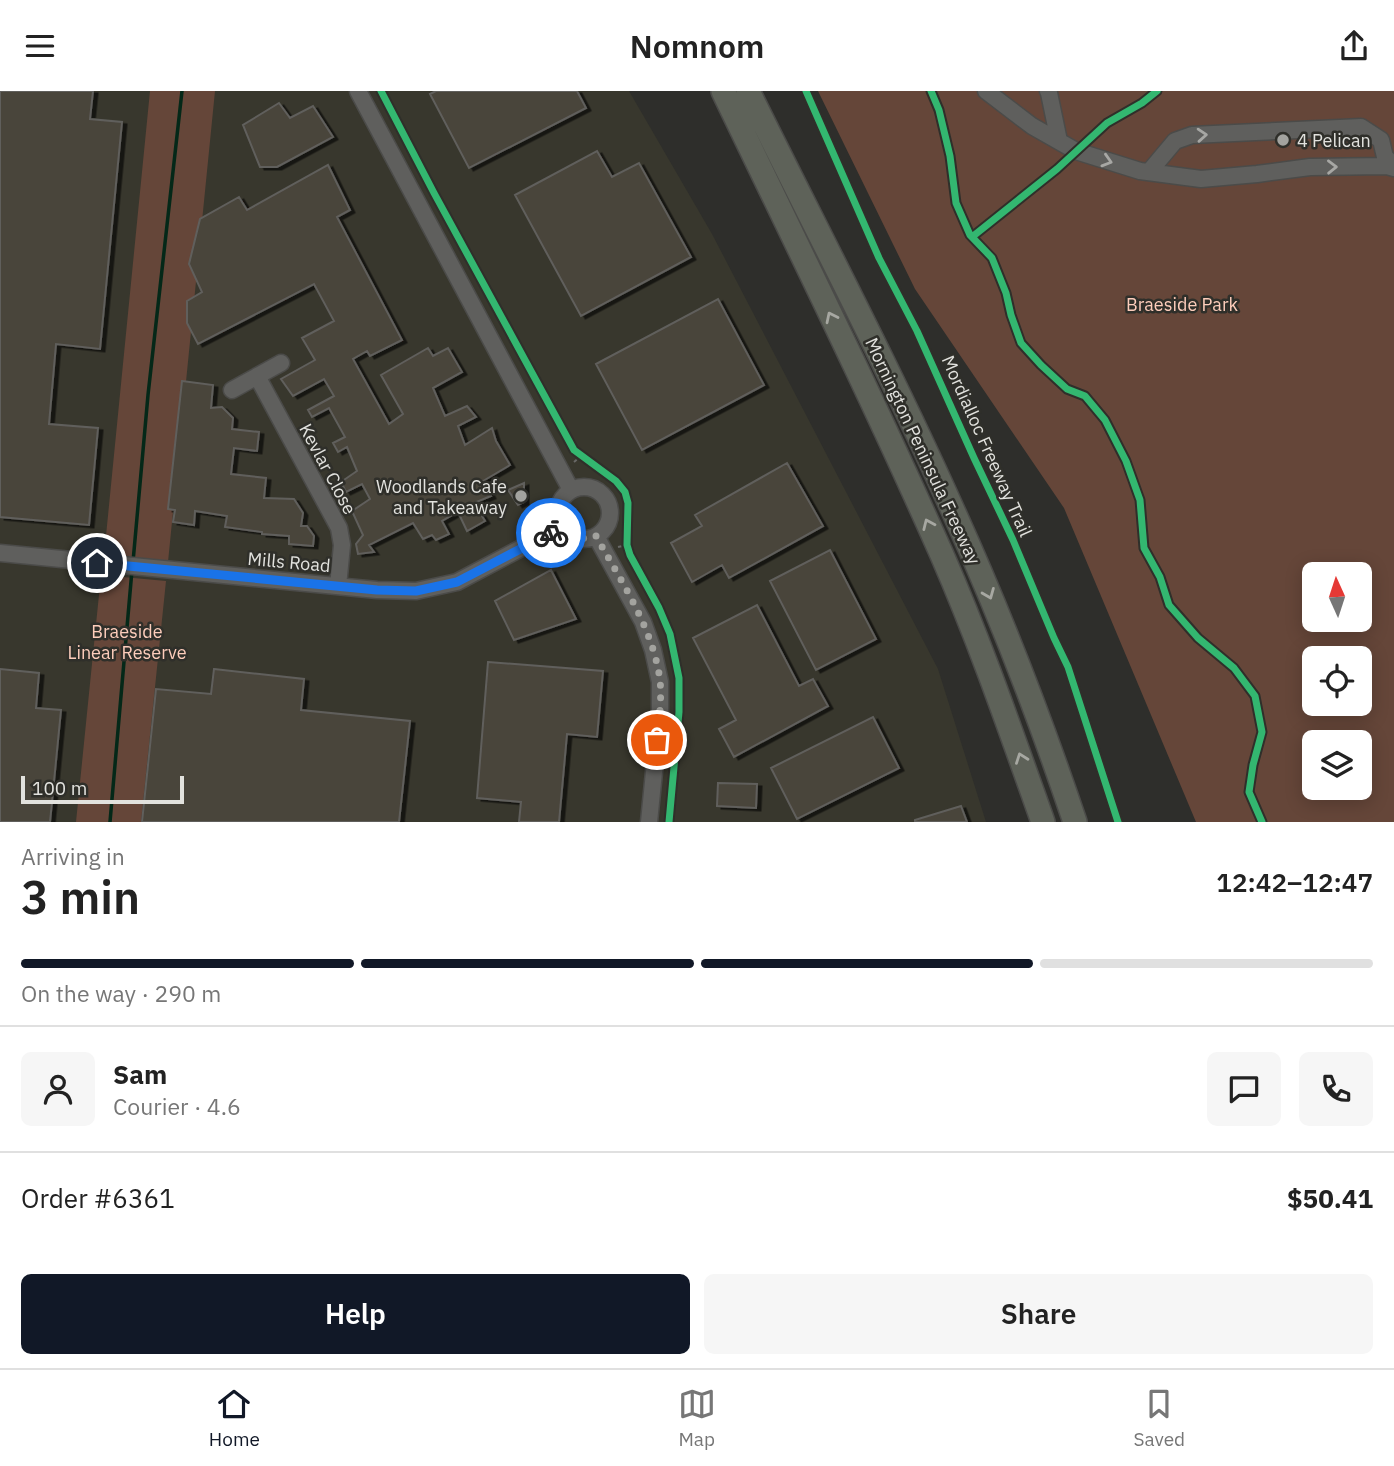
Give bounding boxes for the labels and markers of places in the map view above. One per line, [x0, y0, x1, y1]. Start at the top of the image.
place label: 4 Pelican [1297, 129, 1371, 152]
marker: 4 Pelican [1275, 132, 1291, 148]
place label: Woodlands Cafe and Takeaway [376, 475, 507, 519]
marker: Woodlands Cafe and Takeaway [513, 488, 529, 504]
pin [67, 533, 127, 593]
pin [627, 710, 687, 770]

